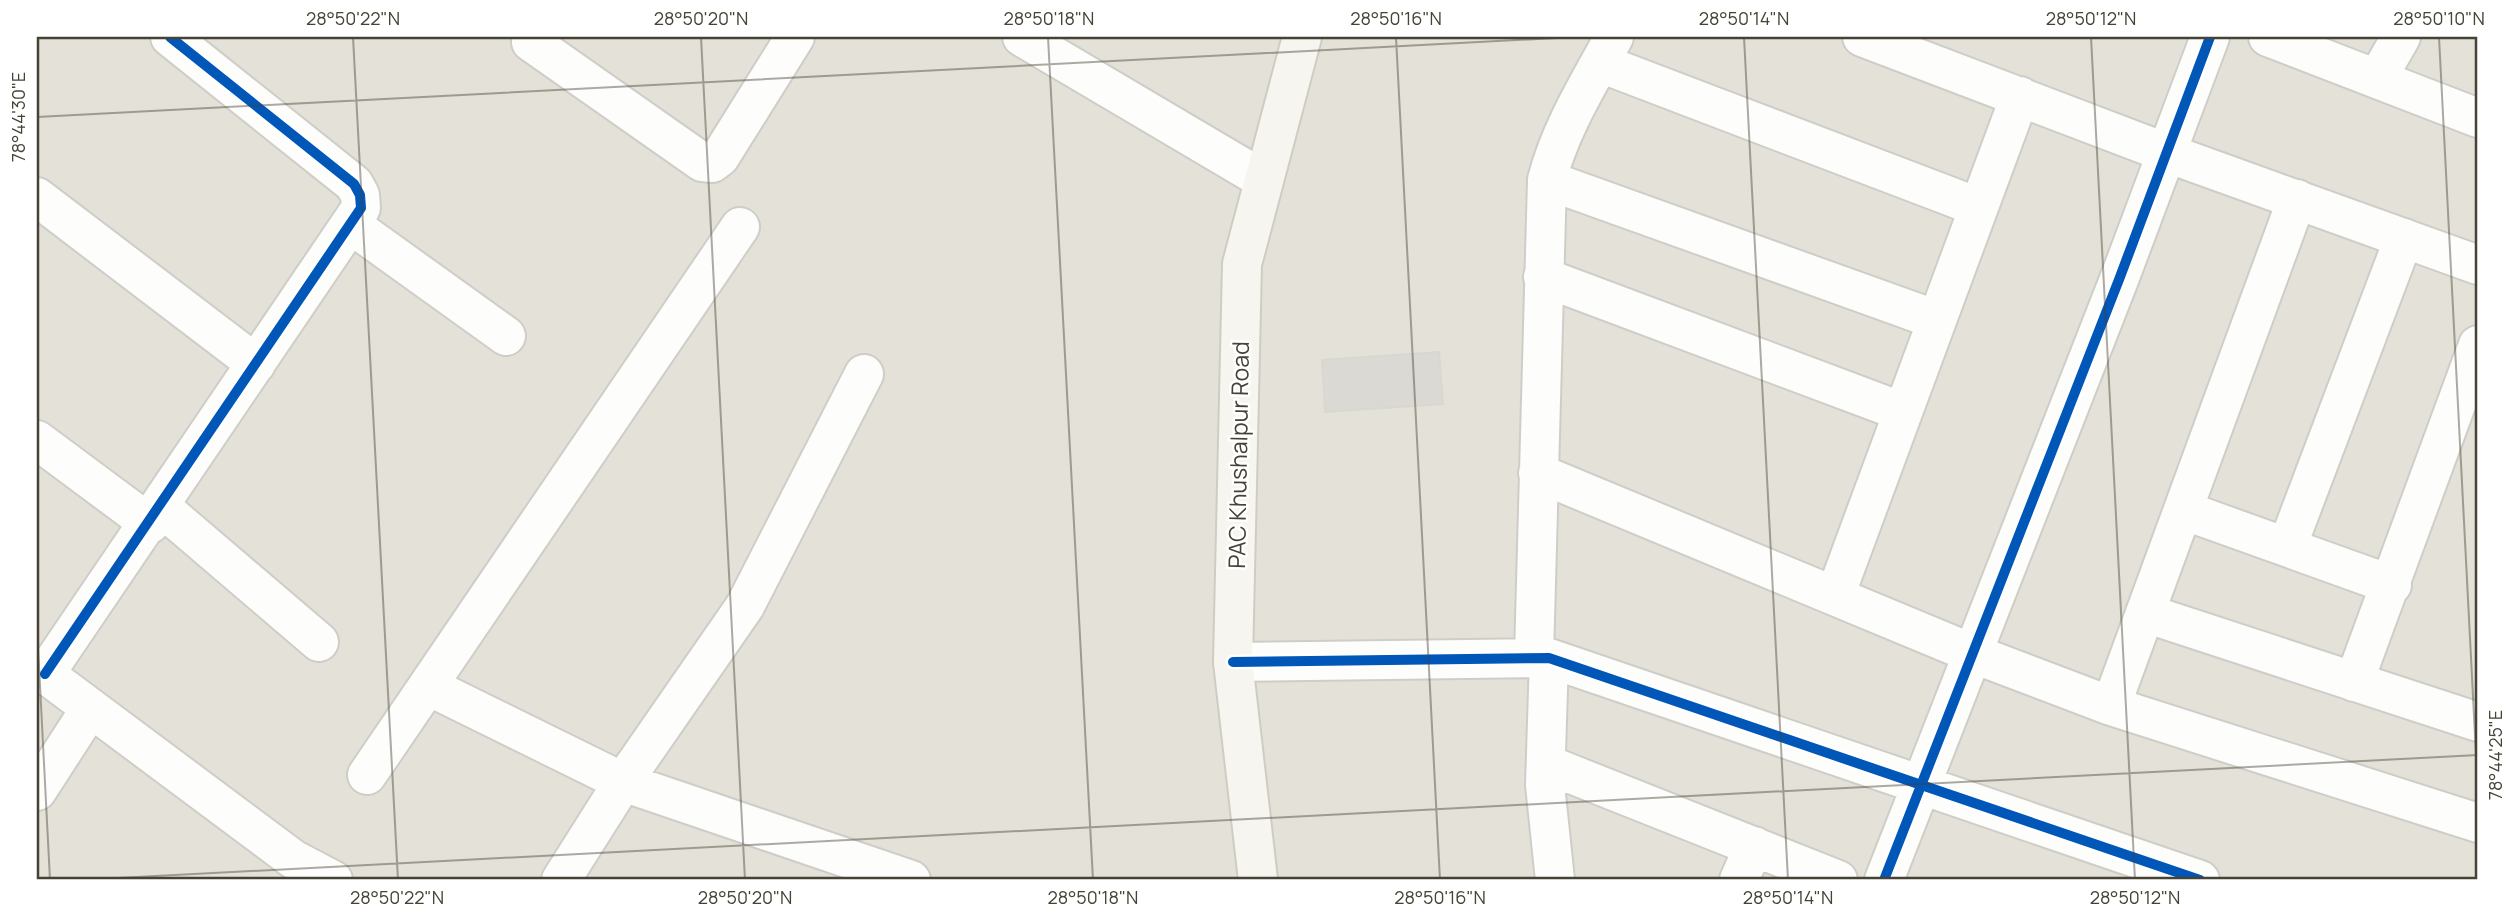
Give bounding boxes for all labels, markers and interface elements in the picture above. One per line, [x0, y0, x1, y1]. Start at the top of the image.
text: 28°50'22"N [306, 6, 400, 30]
text: 28°50'20"N [654, 6, 748, 30]
text: 28°50'18"N [1004, 6, 1094, 30]
text: 28°50'16"N [1350, 6, 1442, 30]
text: 28°50'14"N [1699, 6, 1789, 30]
text: 28°50'12"N [2046, 6, 2136, 30]
text: 28°50'10"N [2393, 6, 2485, 30]
text: 78°44'30"E [6, 72, 30, 162]
street label: PAC Khushalpur Road [1220, 341, 1256, 569]
text: 78°44'25"E [2483, 710, 2507, 800]
text: 28°50'22"N [350, 885, 444, 909]
text: 28°50'20"N [698, 885, 792, 909]
text: 28°50'18"N [1048, 885, 1138, 909]
text: 28°50'16"N [1394, 885, 1486, 909]
text: 28°50'14"N [1743, 885, 1833, 909]
text: 28°50'12"N [2090, 885, 2180, 909]

